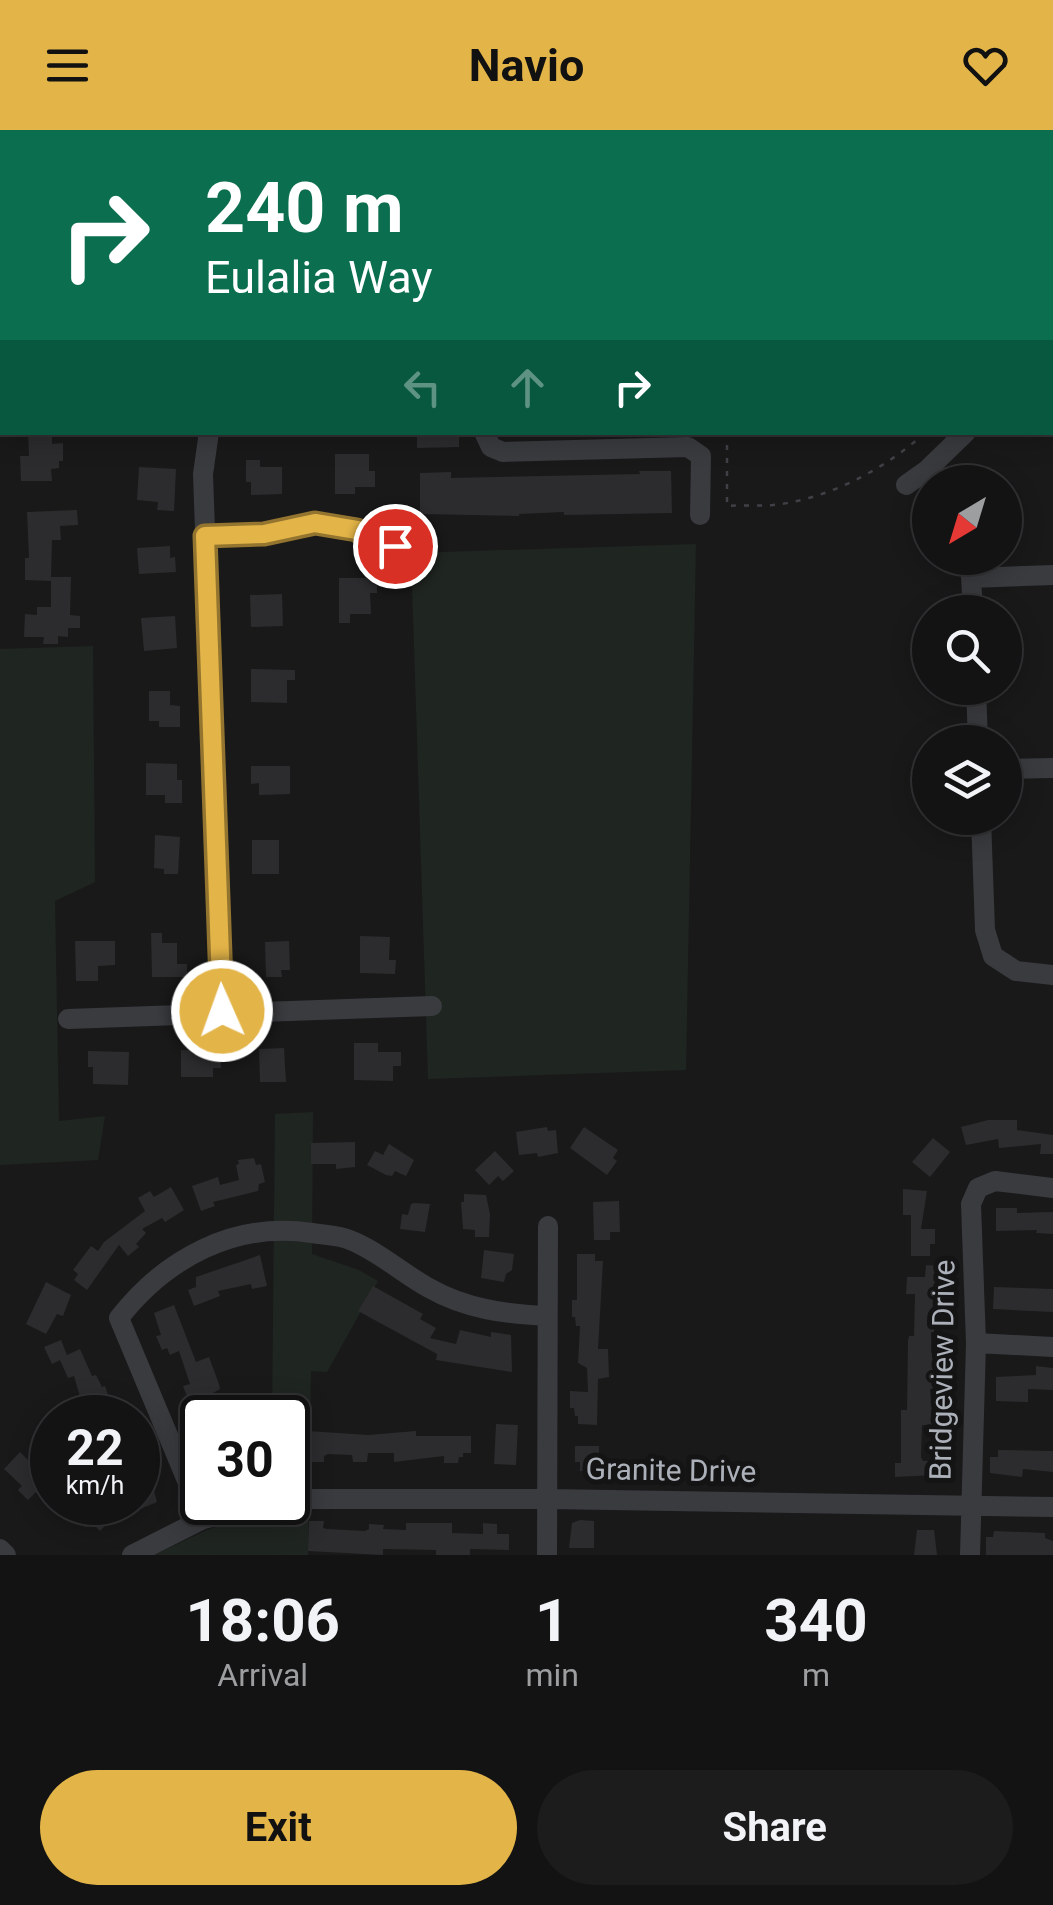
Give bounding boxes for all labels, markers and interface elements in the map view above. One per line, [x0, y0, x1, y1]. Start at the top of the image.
icon: menu [40, 38, 95, 93]
icon: heart [958, 38, 1013, 93]
text: Navio [469, 39, 584, 92]
text: 240 m [205, 167, 404, 249]
icon: right [40, 170, 170, 300]
text: Eulalia Way [205, 251, 433, 304]
icon: left [395, 360, 450, 415]
icon: ahead [500, 360, 555, 415]
icon: right [605, 360, 660, 415]
north arrow [912, 465, 1022, 575]
map controls [912, 465, 1022, 835]
pin [353, 504, 438, 589]
icon: arrive [368, 519, 423, 574]
button: search [912, 595, 1022, 705]
button: layers [912, 725, 1022, 835]
position arrow [170, 959, 274, 1063]
street label: Bridgeview Drive [923, 1259, 961, 1481]
speed limit sign: 30 [180, 1395, 310, 1525]
text: 22 [66, 1419, 124, 1477]
street label: Granite Drive [585, 1451, 757, 1489]
text: km/h [66, 1471, 124, 1500]
text: 18:06 [185, 1585, 340, 1656]
text: 1 [535, 1585, 569, 1656]
text: 340 [764, 1585, 868, 1656]
text: Arrival [217, 1656, 308, 1694]
text: min [525, 1656, 579, 1694]
text: m [802, 1656, 830, 1694]
button: Exit [40, 1770, 517, 1885]
button: Share [537, 1770, 1013, 1885]

